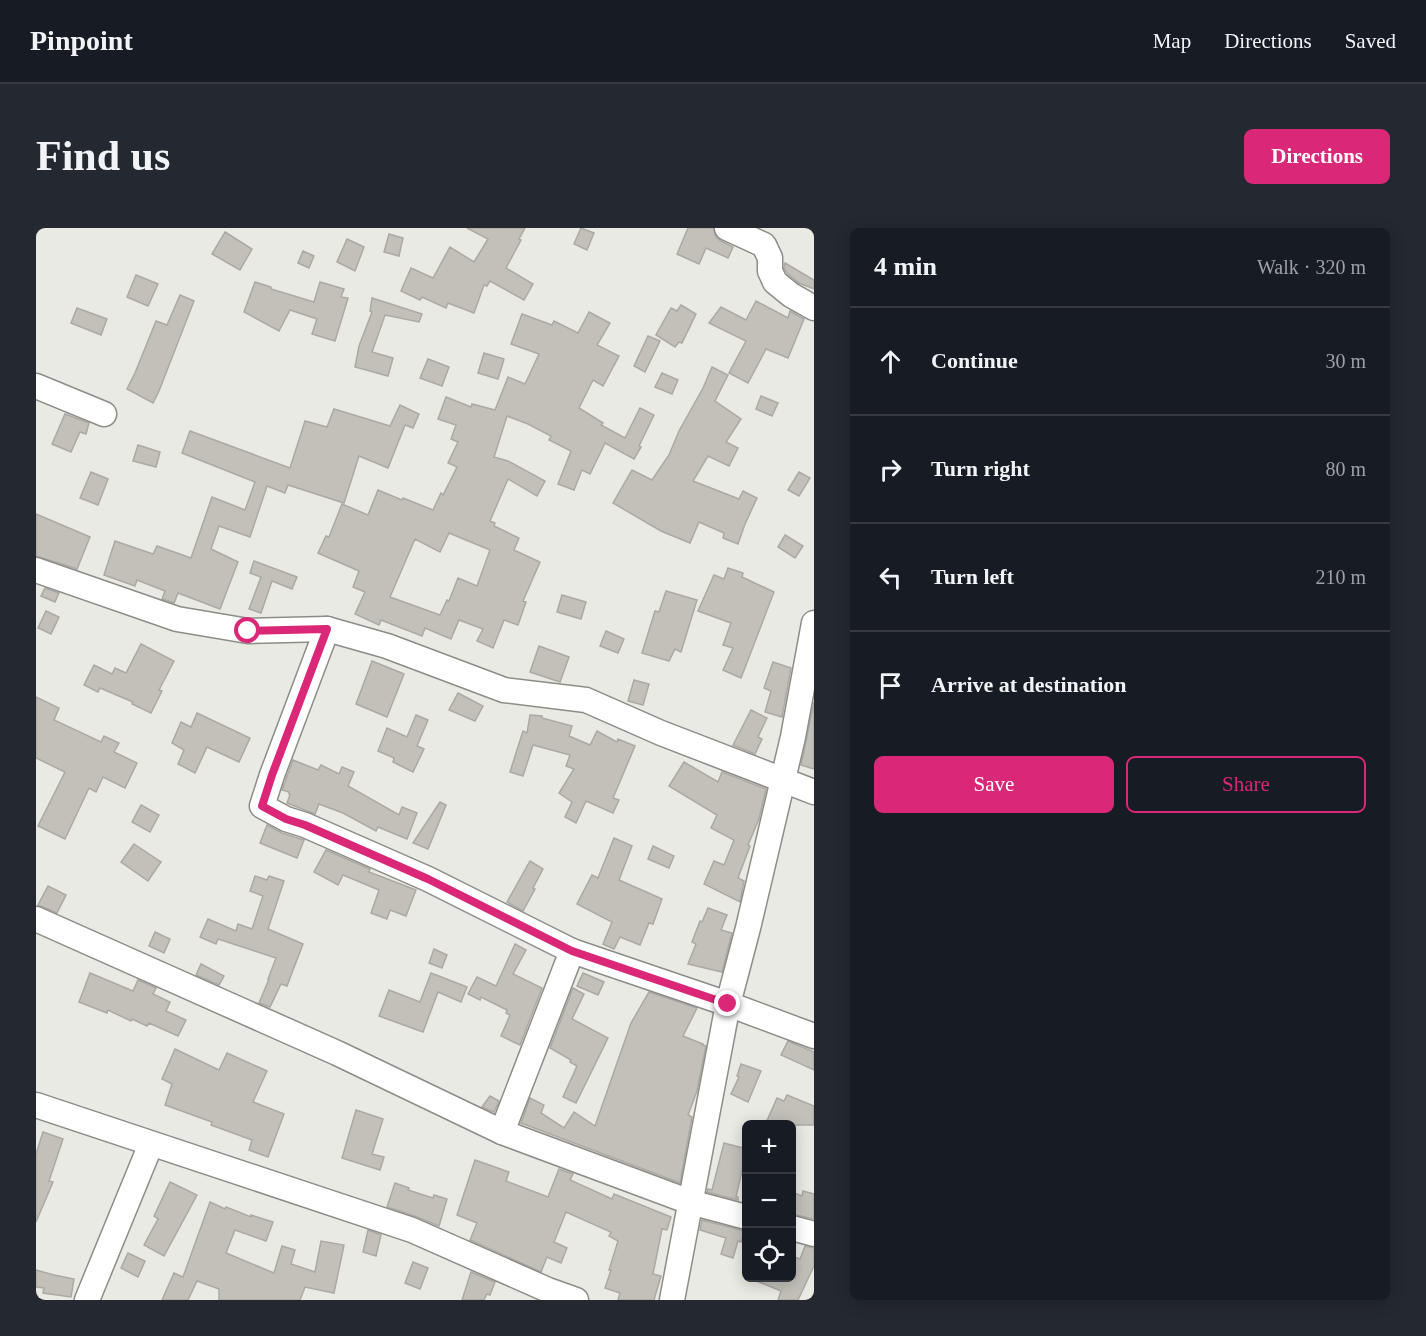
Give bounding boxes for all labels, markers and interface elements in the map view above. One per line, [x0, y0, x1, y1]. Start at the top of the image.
text: Pinpoint [30, 25, 133, 56]
text: Map [1153, 29, 1191, 53]
text: Directions [1224, 29, 1312, 53]
text: Saved [1345, 29, 1396, 53]
button: Directions [1244, 129, 1390, 184]
text: Find us [36, 133, 170, 179]
text: 4 min [874, 252, 937, 281]
text: Walk · 320 m [1257, 256, 1366, 278]
icon: ahead [874, 345, 907, 378]
text: Continue [931, 348, 1018, 373]
text: 30 m [1325, 350, 1366, 372]
icon: right [874, 453, 907, 486]
text: Turn right [931, 456, 1030, 481]
text: 80 m [1325, 458, 1366, 480]
icon: left [874, 561, 907, 594]
text: Turn left [931, 564, 1014, 589]
text: 210 m [1315, 566, 1366, 588]
route start [234, 617, 260, 643]
icon: arrive [874, 669, 907, 702]
text: Arrive at destination [931, 672, 1127, 697]
button: Save [874, 756, 1114, 813]
button: Share [1126, 756, 1366, 813]
route end [714, 990, 740, 1016]
map controls [742, 1120, 796, 1282]
button: + [742, 1120, 796, 1174]
button: − [742, 1174, 796, 1228]
button: locate [742, 1228, 796, 1282]

